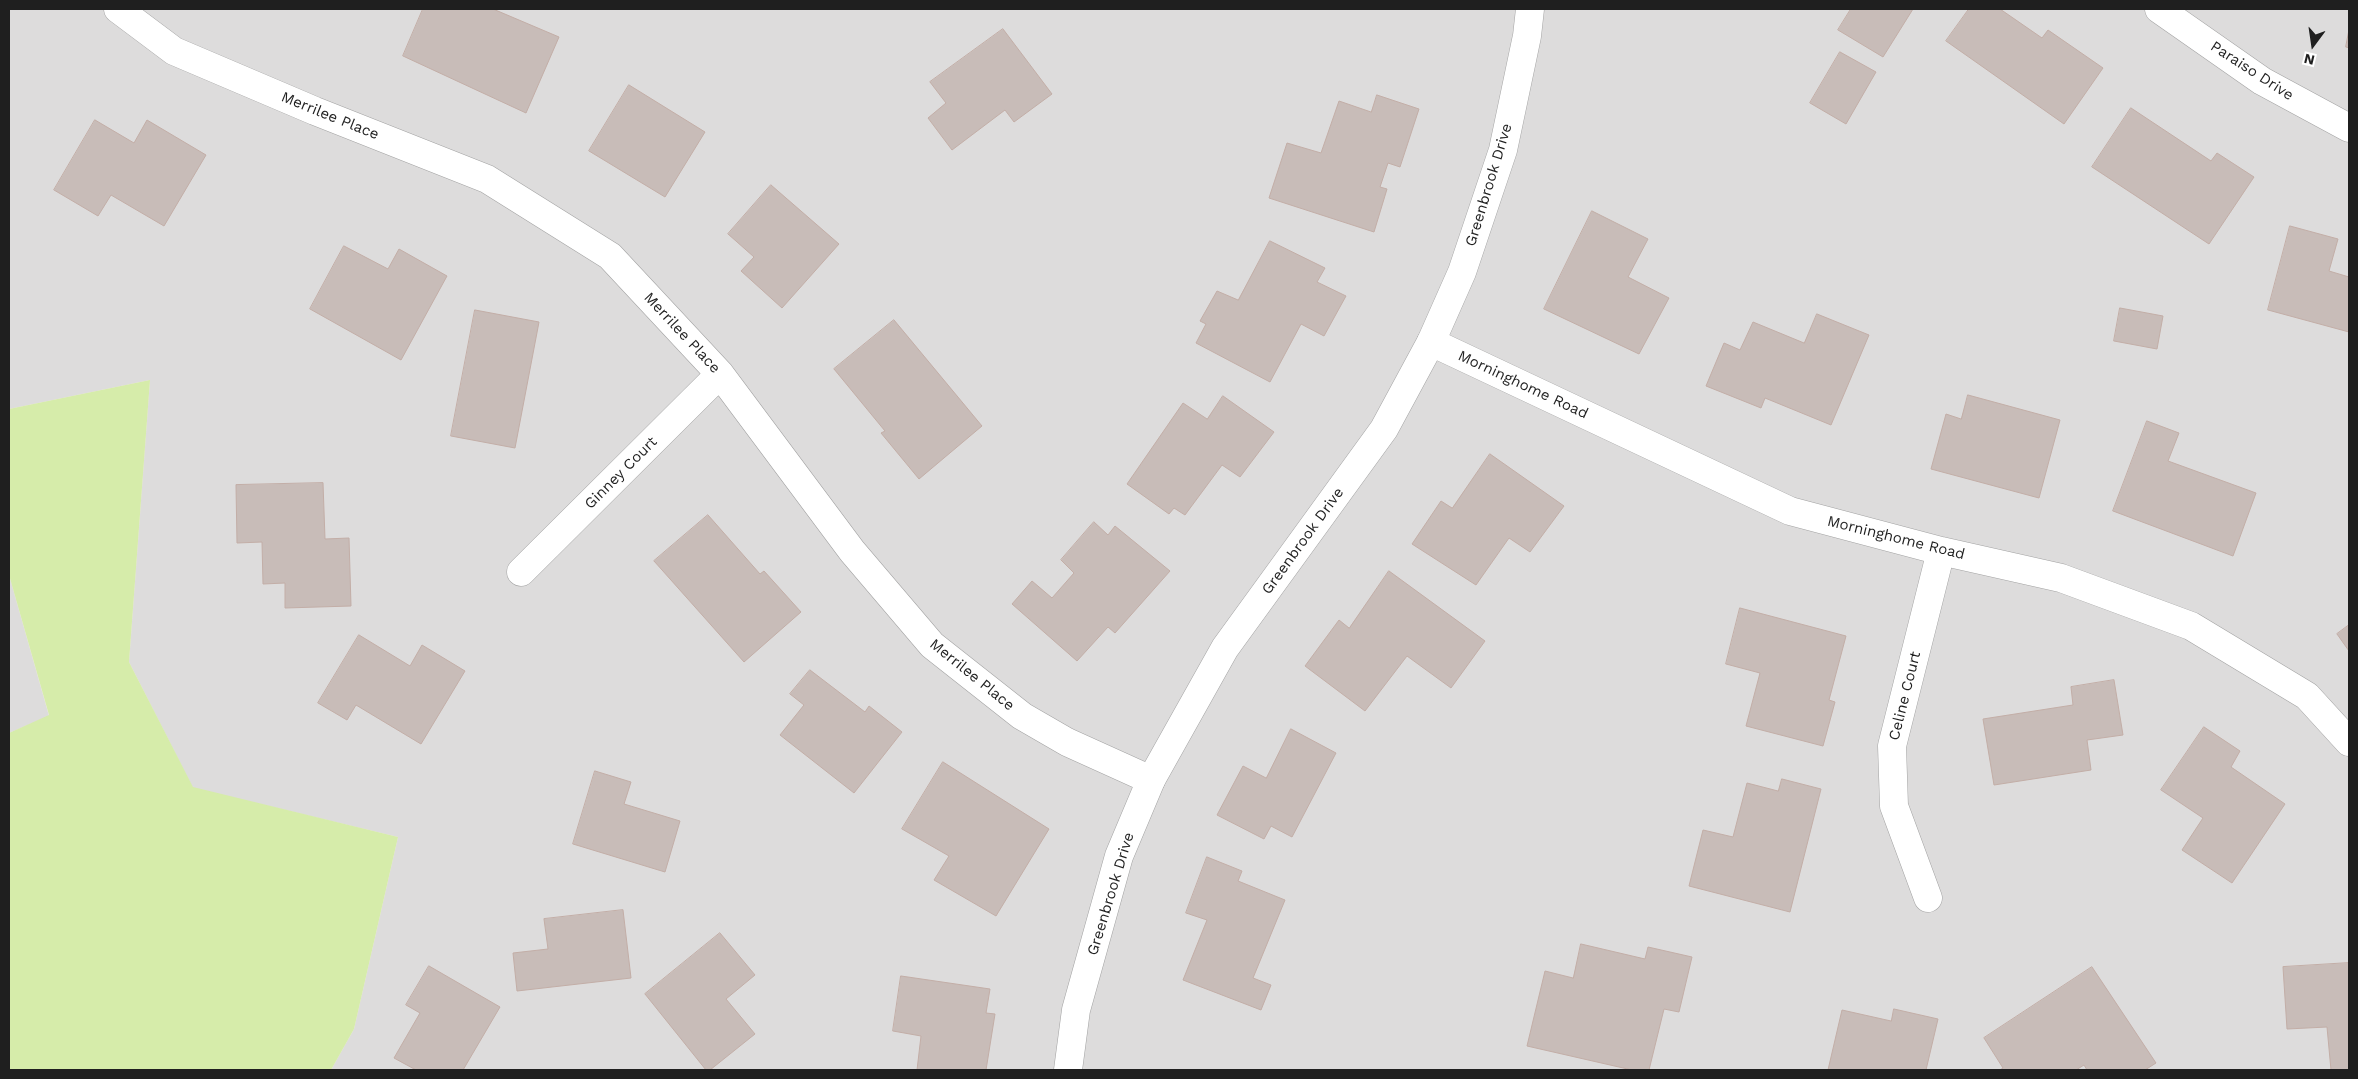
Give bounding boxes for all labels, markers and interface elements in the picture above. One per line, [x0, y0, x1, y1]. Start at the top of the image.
north arrow [2288, 20, 2338, 70]
street label: Paraiso Drive [2207, 37, 2297, 105]
text: N [2302, 51, 2316, 69]
street label: Merrilee Place [278, 88, 382, 144]
street label: Greenbrook Drive [1462, 121, 1516, 249]
street label: Merrilee Place [640, 289, 724, 377]
street label: Morninghome Road [1455, 347, 1591, 423]
street label: Ginney Court [581, 433, 661, 513]
street label: Greenbrook Drive [1258, 484, 1348, 598]
street label: Morninghome Road [1825, 512, 1967, 564]
street label: Merrilee Place [926, 635, 1018, 715]
street label: Celine Court [1885, 650, 1925, 742]
street label: Greenbrook Drive [1084, 830, 1138, 958]

